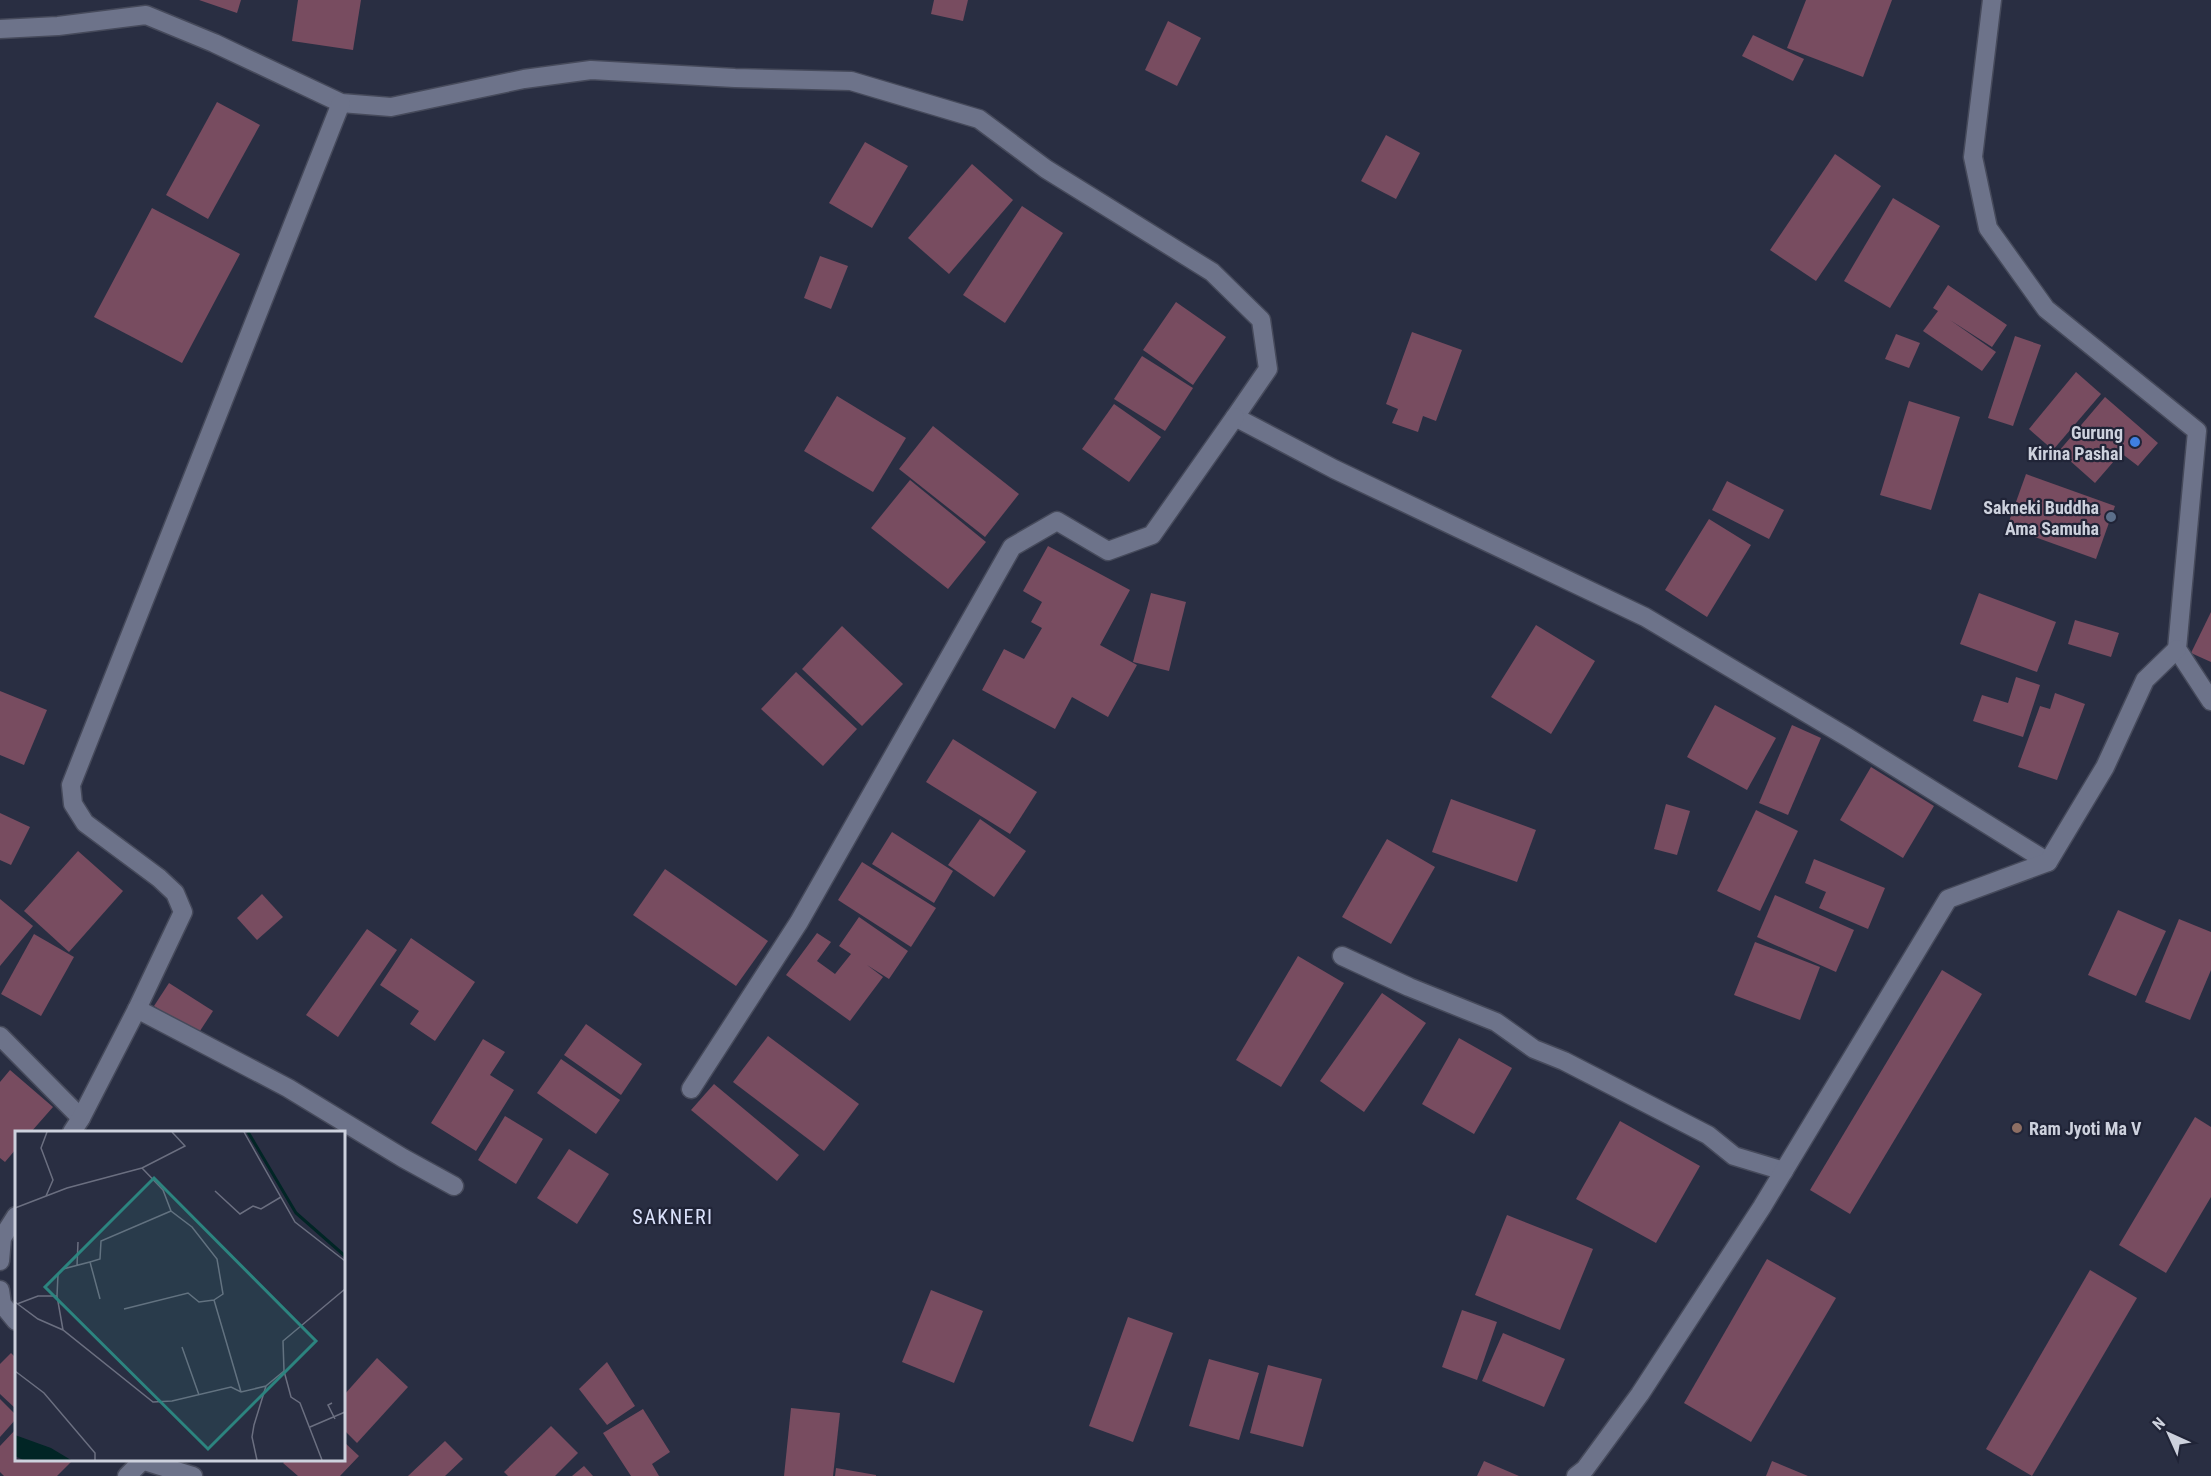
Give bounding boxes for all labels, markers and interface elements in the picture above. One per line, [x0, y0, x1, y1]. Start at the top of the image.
place label: Gurung Kirina Pashal [2028, 422, 2123, 464]
marker: Gurung Kirina Pashal [2128, 435, 2142, 449]
place label: Sakneki Buddha Ama Samuha [1983, 497, 2099, 539]
marker: Sakneki Buddha Ama Samuha [2104, 510, 2118, 524]
place label: Ram Jyoti Ma V [2029, 1118, 2142, 1139]
marker: Ram Jyoti Ma V [2010, 1121, 2024, 1135]
inset map [15, 1131, 345, 1461]
district label: SAKNERI [632, 1205, 714, 1229]
north arrow [2139, 1404, 2199, 1464]
text: N [2149, 1414, 2169, 1434]

